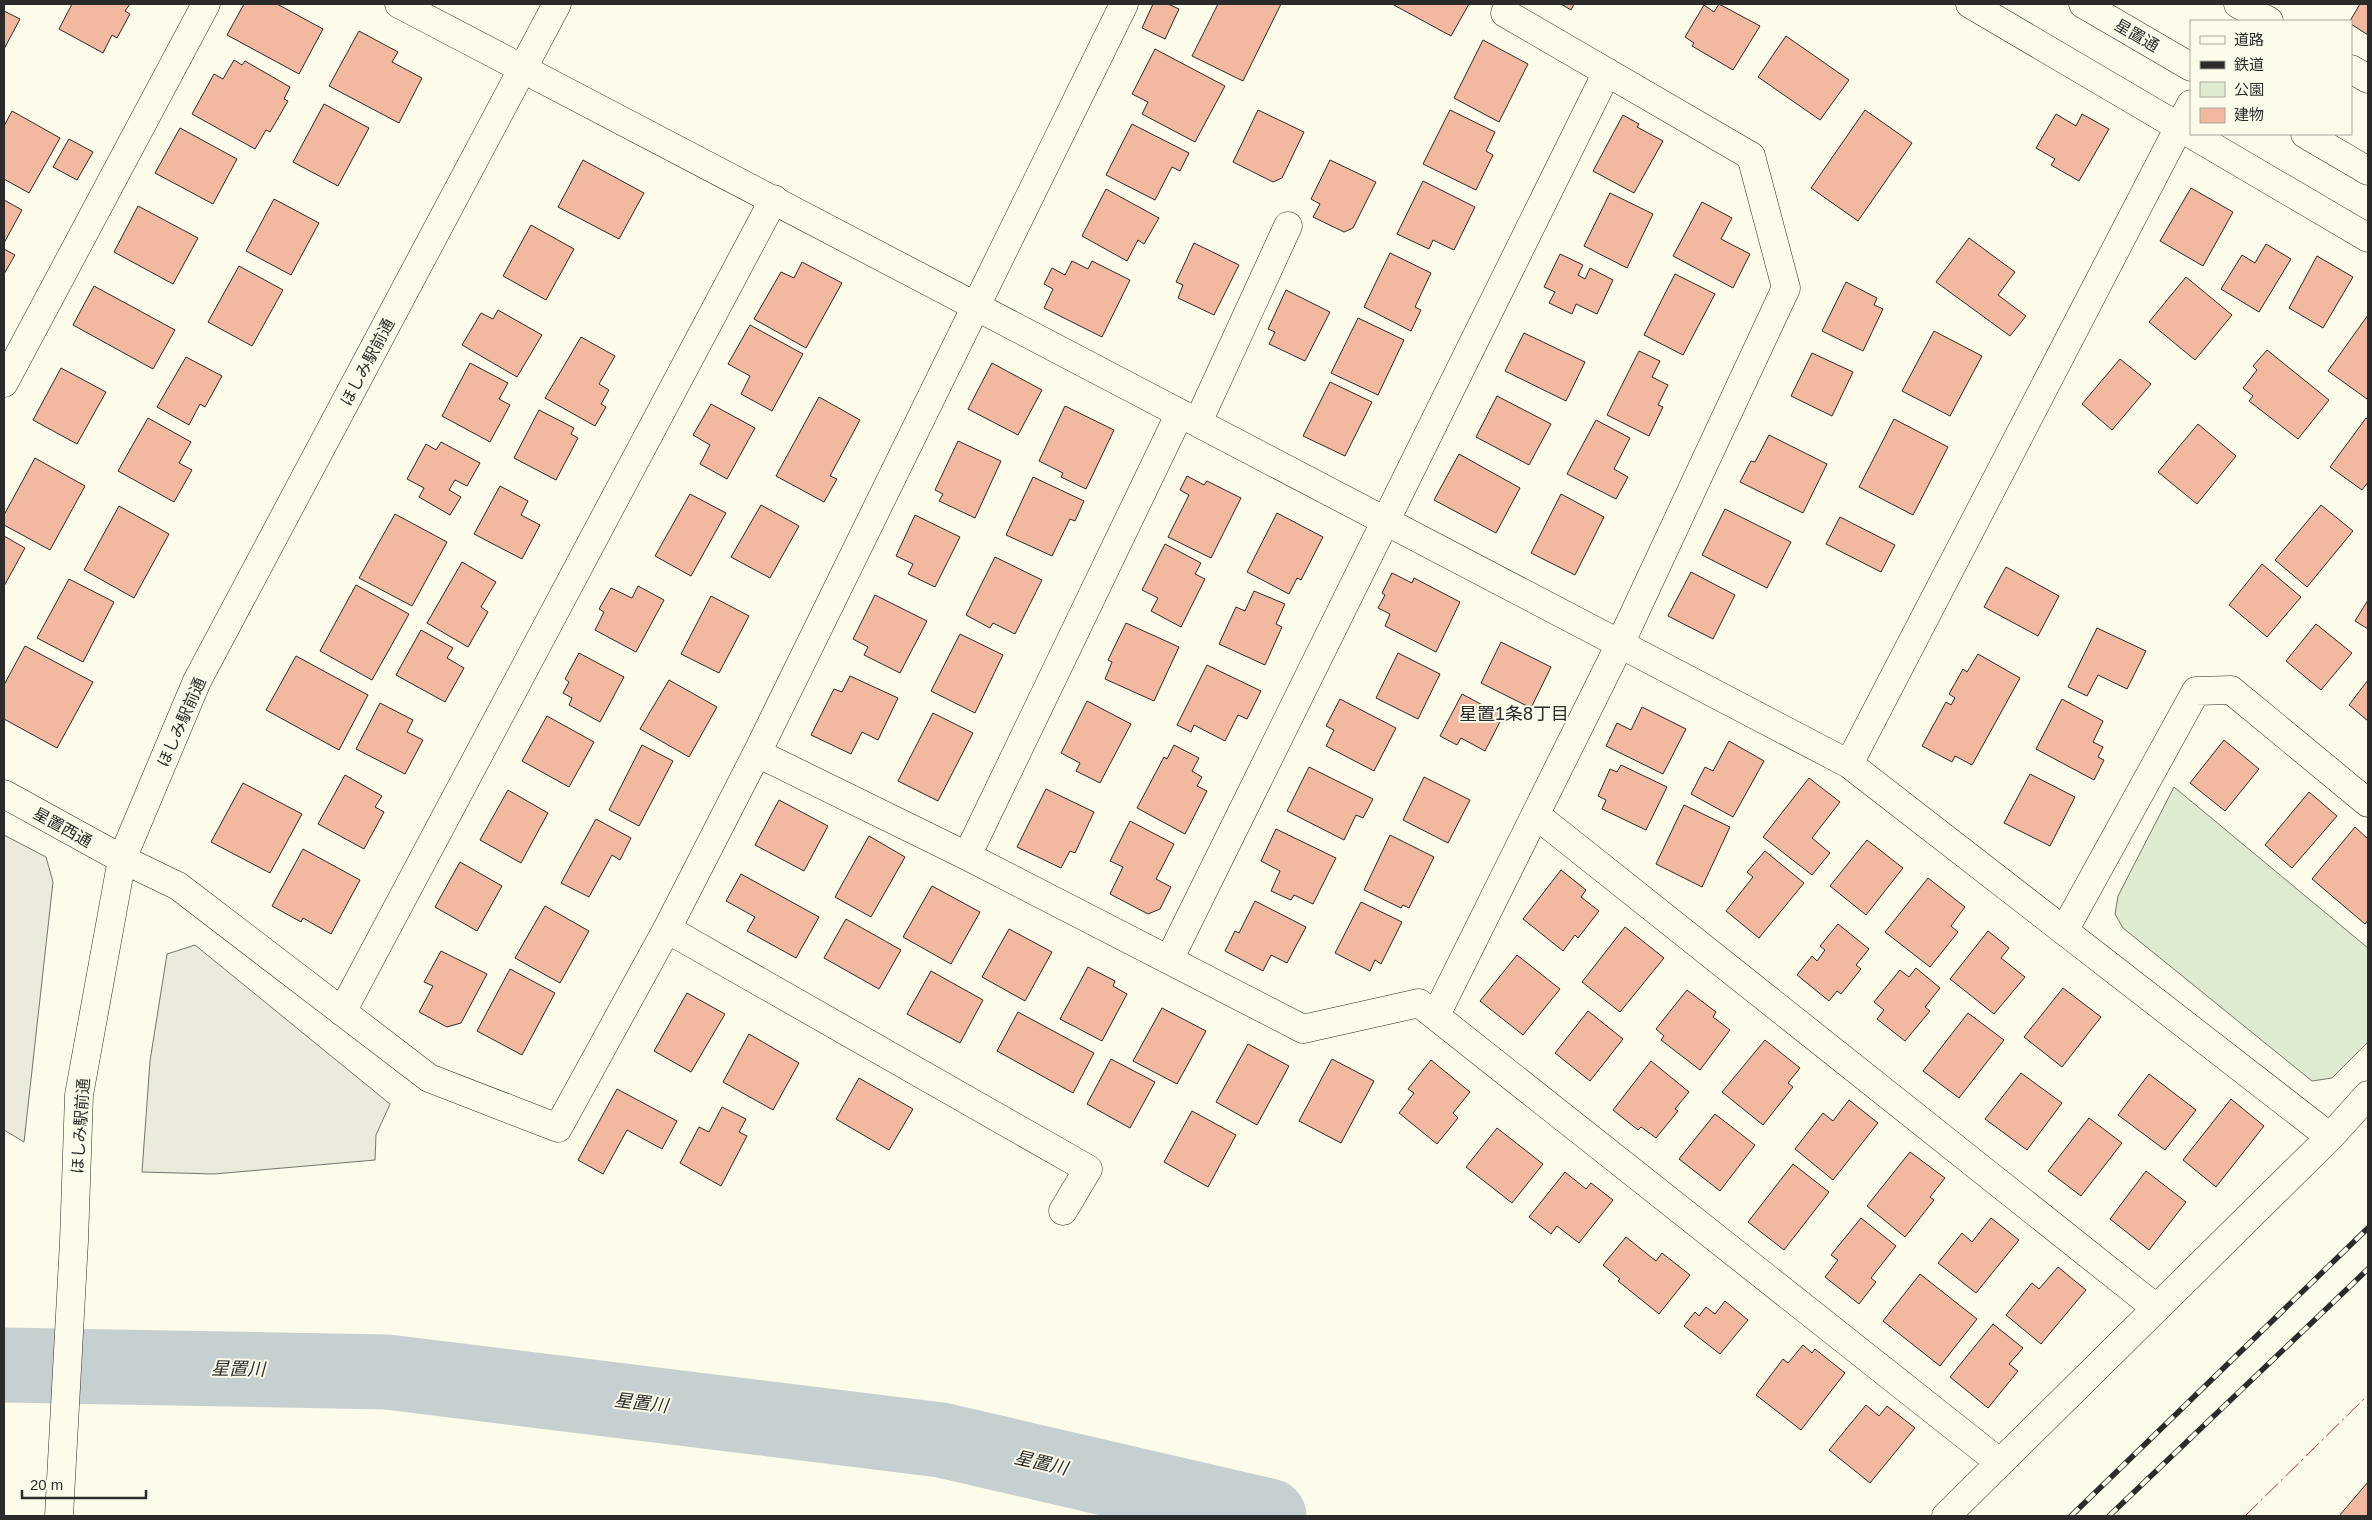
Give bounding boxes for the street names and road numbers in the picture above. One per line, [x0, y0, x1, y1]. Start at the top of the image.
street label: 星置通 [2112, 16, 2162, 55]
street label: ほしみ駅前通 [337, 316, 397, 409]
street label: ほしみ駅前通 [154, 675, 209, 770]
street label: 星置西通 [31, 804, 95, 850]
street label: ほしみ駅前通 [69, 1078, 92, 1175]

